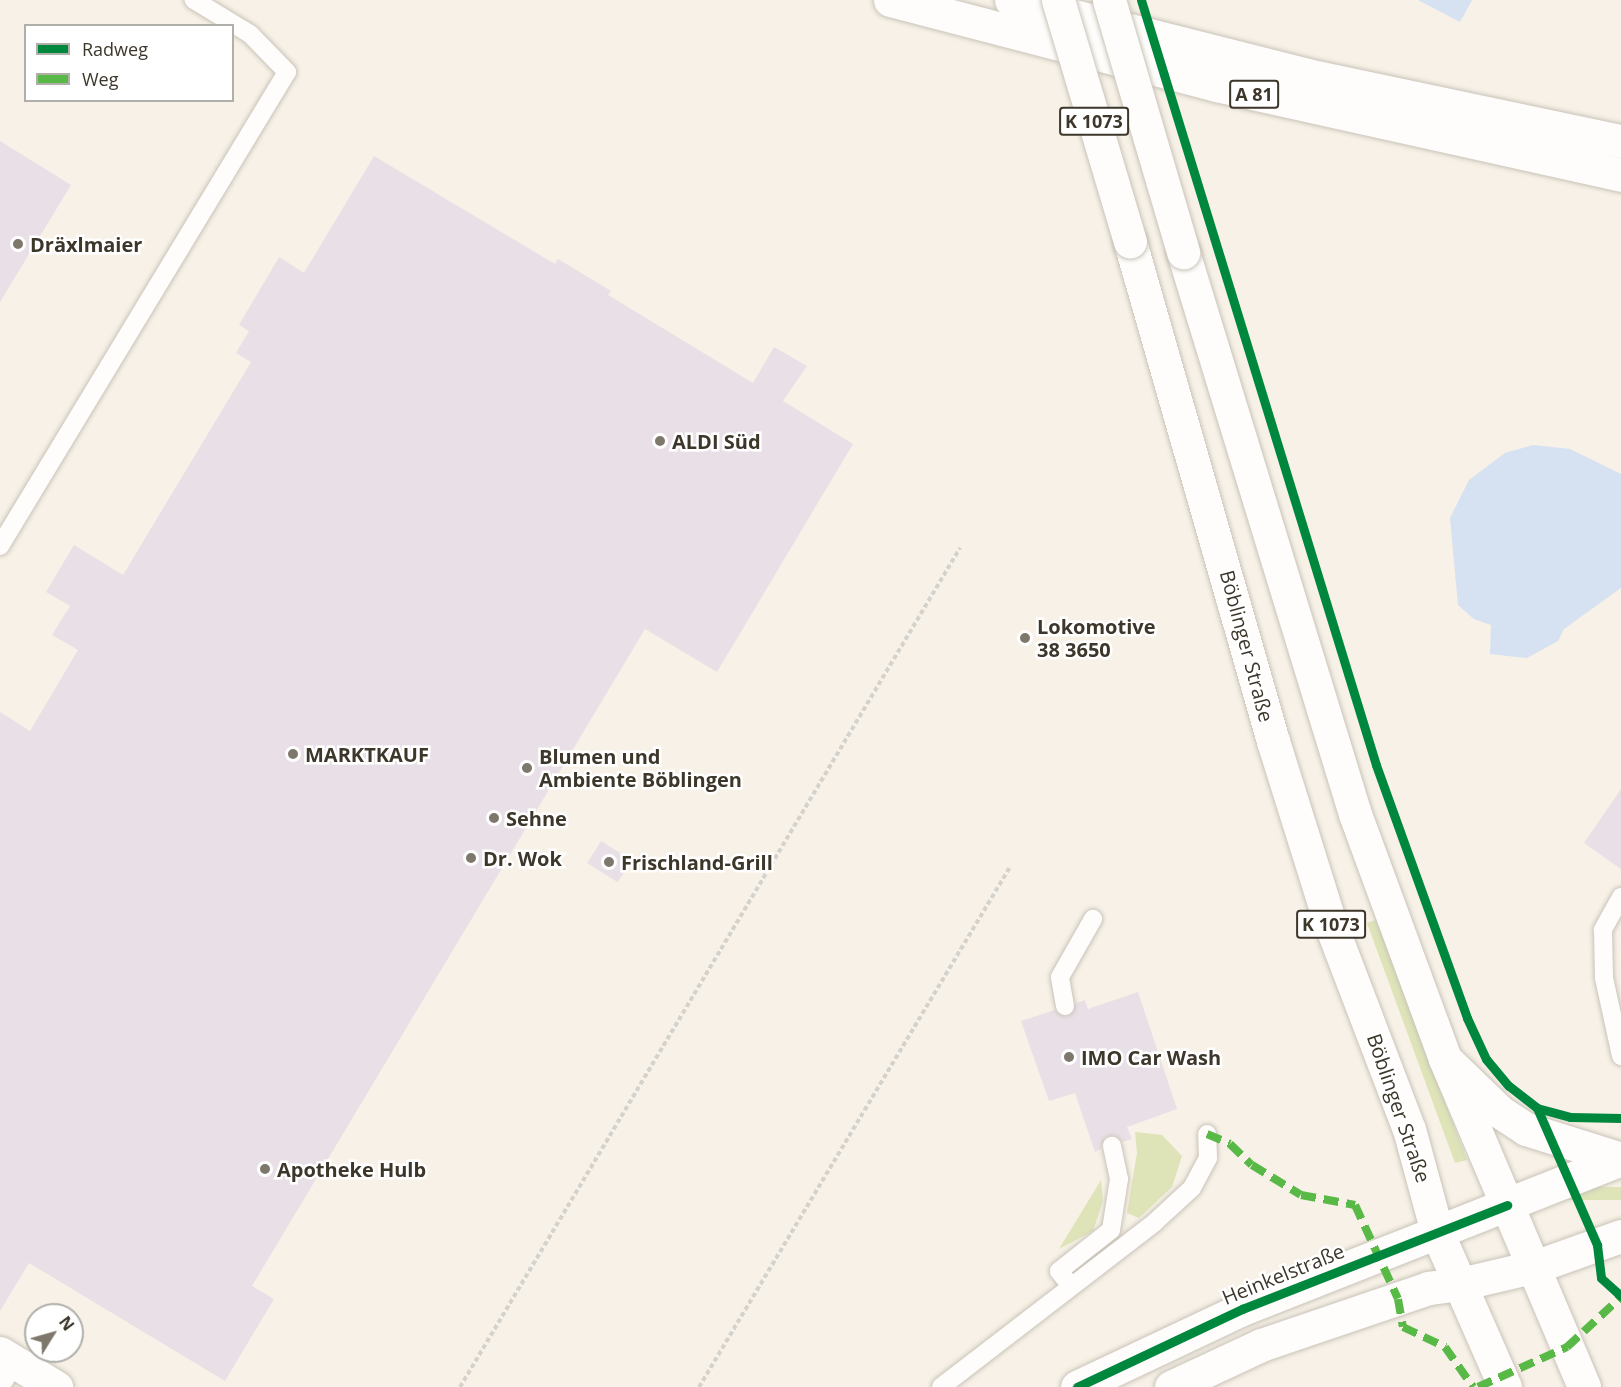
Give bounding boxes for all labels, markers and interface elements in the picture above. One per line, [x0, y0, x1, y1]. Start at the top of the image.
legend [24, 24, 234, 102]
text: Radweg [82, 37, 148, 61]
text: Weg [82, 67, 119, 91]
road number: A 81 [1228, 79, 1280, 109]
road number: K 1073 [1058, 106, 1130, 136]
place label: Dräxlmaier [30, 232, 142, 256]
marker: Dräxlmaier [11, 237, 25, 251]
place label: ALDI Süd [672, 429, 761, 453]
marker: ALDI Süd [653, 434, 667, 448]
street label: Böblinger Straße [1215, 568, 1279, 724]
place label: Lokomotive 38 3650 [1037, 614, 1155, 661]
marker: Lokomotive 38 3650 [1018, 631, 1032, 645]
place label: MARKTKAUF [305, 742, 429, 766]
place label: Blumen und Ambiente Böblingen [539, 744, 742, 791]
marker: MARKTKAUF [286, 747, 300, 761]
marker: Blumen und Ambiente Böblingen [520, 761, 534, 775]
place label: Sehne [506, 806, 567, 830]
marker: Sehne [487, 811, 501, 825]
place label: Dr. Wok [483, 846, 562, 870]
place label: Frischland-Grill [621, 850, 773, 874]
marker: Dr. Wok [464, 851, 478, 865]
marker: Frischland-Grill [602, 855, 616, 869]
road number: K 1073 [1295, 909, 1367, 939]
street label: Böblinger Straße [1362, 1030, 1436, 1186]
place label: IMO Car Wash [1081, 1045, 1221, 1069]
marker: IMO Car Wash [1062, 1050, 1076, 1064]
place label: Apotheke Hulb [277, 1157, 426, 1181]
marker: Apotheke Hulb [258, 1162, 272, 1176]
street label: Heinkelstraße [1218, 1239, 1348, 1309]
north arrow [24, 1303, 84, 1363]
text: N [54, 1312, 79, 1335]

